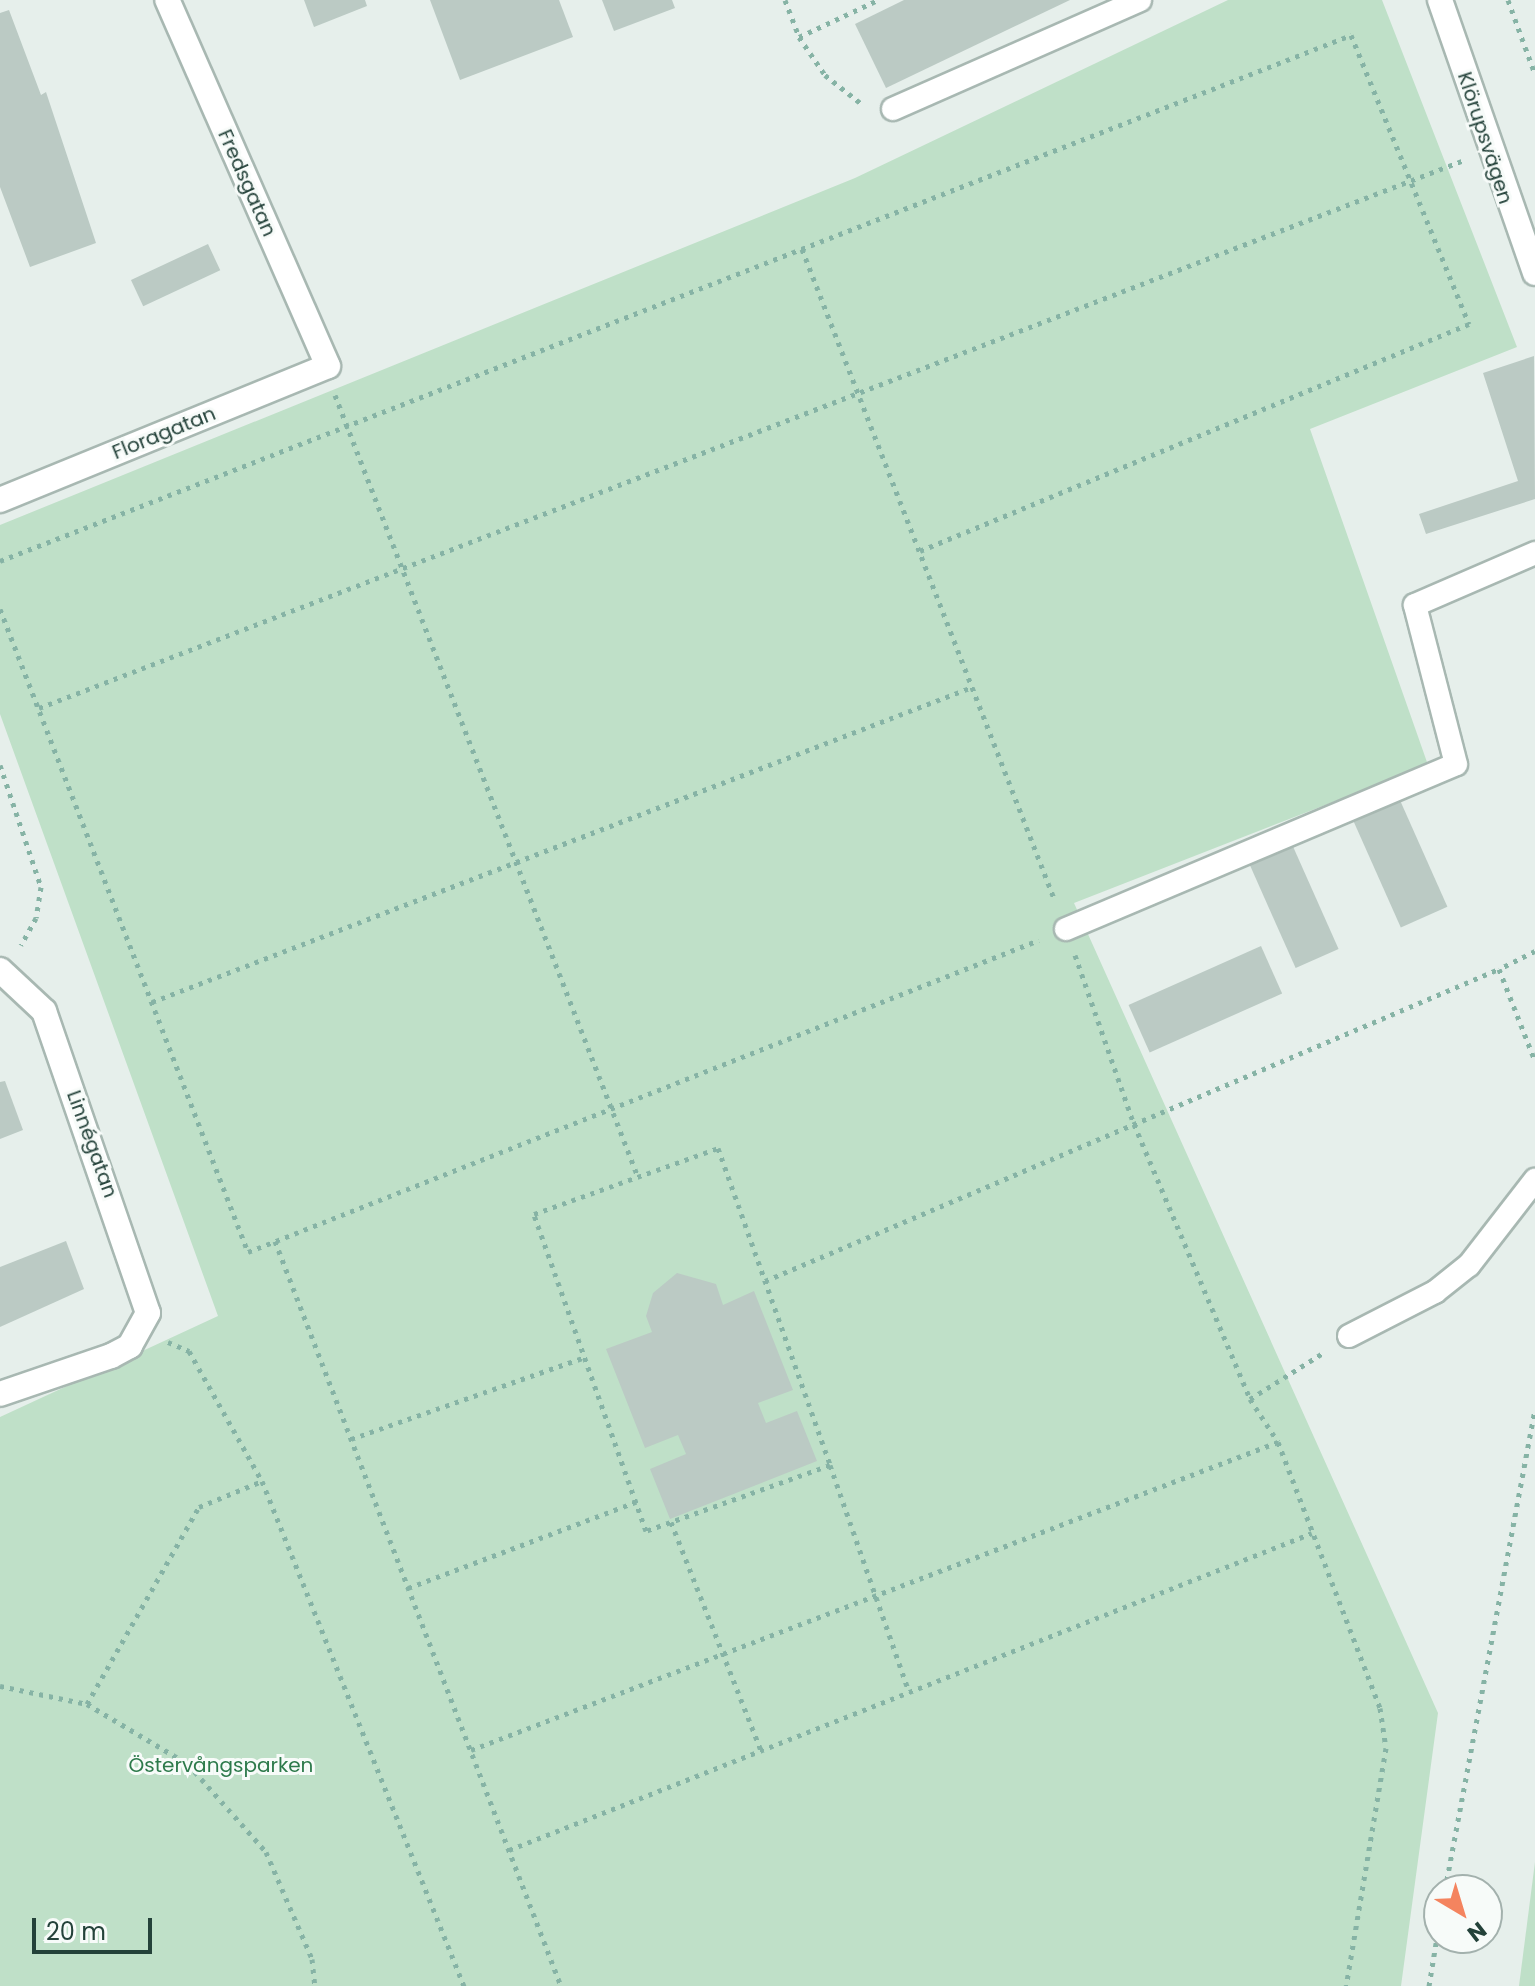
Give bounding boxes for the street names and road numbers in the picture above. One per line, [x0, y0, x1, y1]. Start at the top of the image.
street label: Klörupsvägen [1452, 69, 1518, 207]
street label: Fredsgatan [213, 126, 281, 240]
street label: Floragatan [109, 401, 219, 465]
street label: Linnégatan [62, 1087, 122, 1201]

